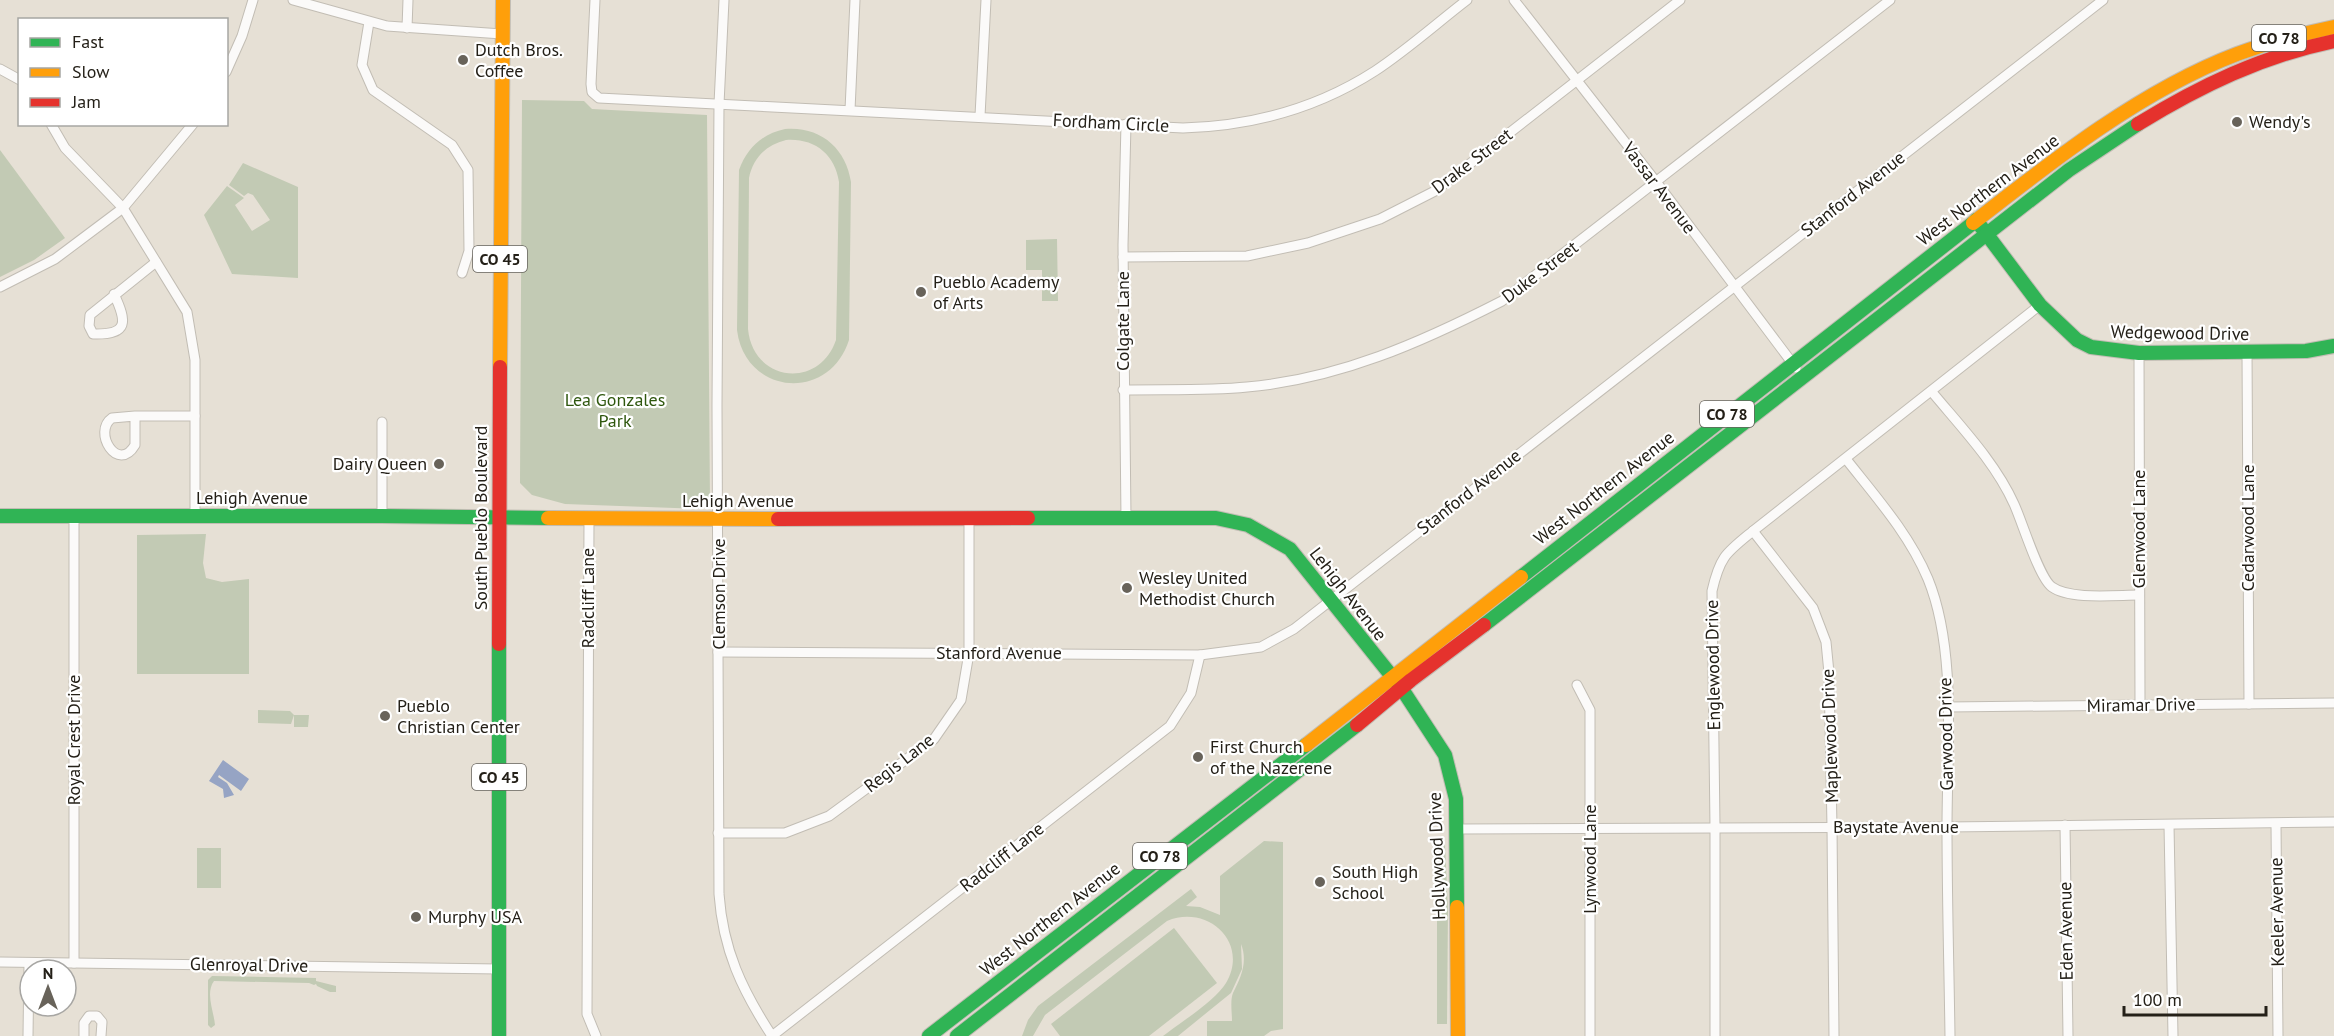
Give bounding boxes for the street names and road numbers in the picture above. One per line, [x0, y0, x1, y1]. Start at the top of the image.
road number: CO 78 [2252, 25, 2306, 51]
street label: Fordham Circle [1052, 108, 1170, 137]
street label: Drake Street [1427, 123, 1517, 198]
street label: West Northern Avenue [1912, 129, 2063, 250]
street label: Vassar Avenue [1617, 136, 1701, 238]
street label: Stanford Avenue [1796, 146, 1909, 241]
street label: Duke Street [1497, 235, 1582, 308]
road number: CO 45 [473, 246, 527, 272]
street label: Colgate Lane [1111, 271, 1134, 371]
street label: Wedgewood Drive [2110, 320, 2250, 345]
road number: CO 78 [1700, 401, 1754, 427]
street label: South Pueblo Boulevard [469, 426, 492, 610]
street label: West Northern Avenue [1529, 426, 1678, 550]
street label: Stanford Avenue [1412, 444, 1525, 539]
street label: Cedarwood Lane [2236, 464, 2259, 592]
street label: Glenwood Lane [2127, 470, 2150, 588]
street label: Lehigh Avenue [196, 486, 308, 509]
street label: Lehigh Avenue [682, 489, 794, 512]
street label: Clemson Drive [707, 538, 730, 650]
street label: Lehigh Avenue [1305, 542, 1392, 645]
street label: Radcliff Lane [576, 548, 599, 648]
street label: Englewood Drive [1700, 600, 1725, 730]
street label: Stanford Avenue [936, 641, 1062, 664]
street label: Maplewood Drive [1816, 669, 1843, 804]
street label: Royal Crest Drive [62, 675, 85, 805]
street label: Garwood Drive [1933, 677, 1958, 791]
street label: Miramar Drive [2086, 692, 2196, 717]
street label: Regis Lane [859, 728, 938, 797]
road number: CO 45 [472, 764, 526, 790]
street label: Hollywood Drive [1423, 792, 1450, 920]
street label: Lynwood Lane [1578, 804, 1601, 914]
street label: Baystate Avenue [1833, 815, 1959, 838]
street label: Radcliff Lane [955, 817, 1048, 897]
road number: CO 78 [1133, 843, 1187, 869]
street label: West Northern Avenue [975, 857, 1124, 981]
street label: Keeler Avenue [2264, 857, 2289, 967]
street label: Eden Avenue [2053, 881, 2078, 981]
street label: Glenroyal Drive [190, 952, 308, 977]

